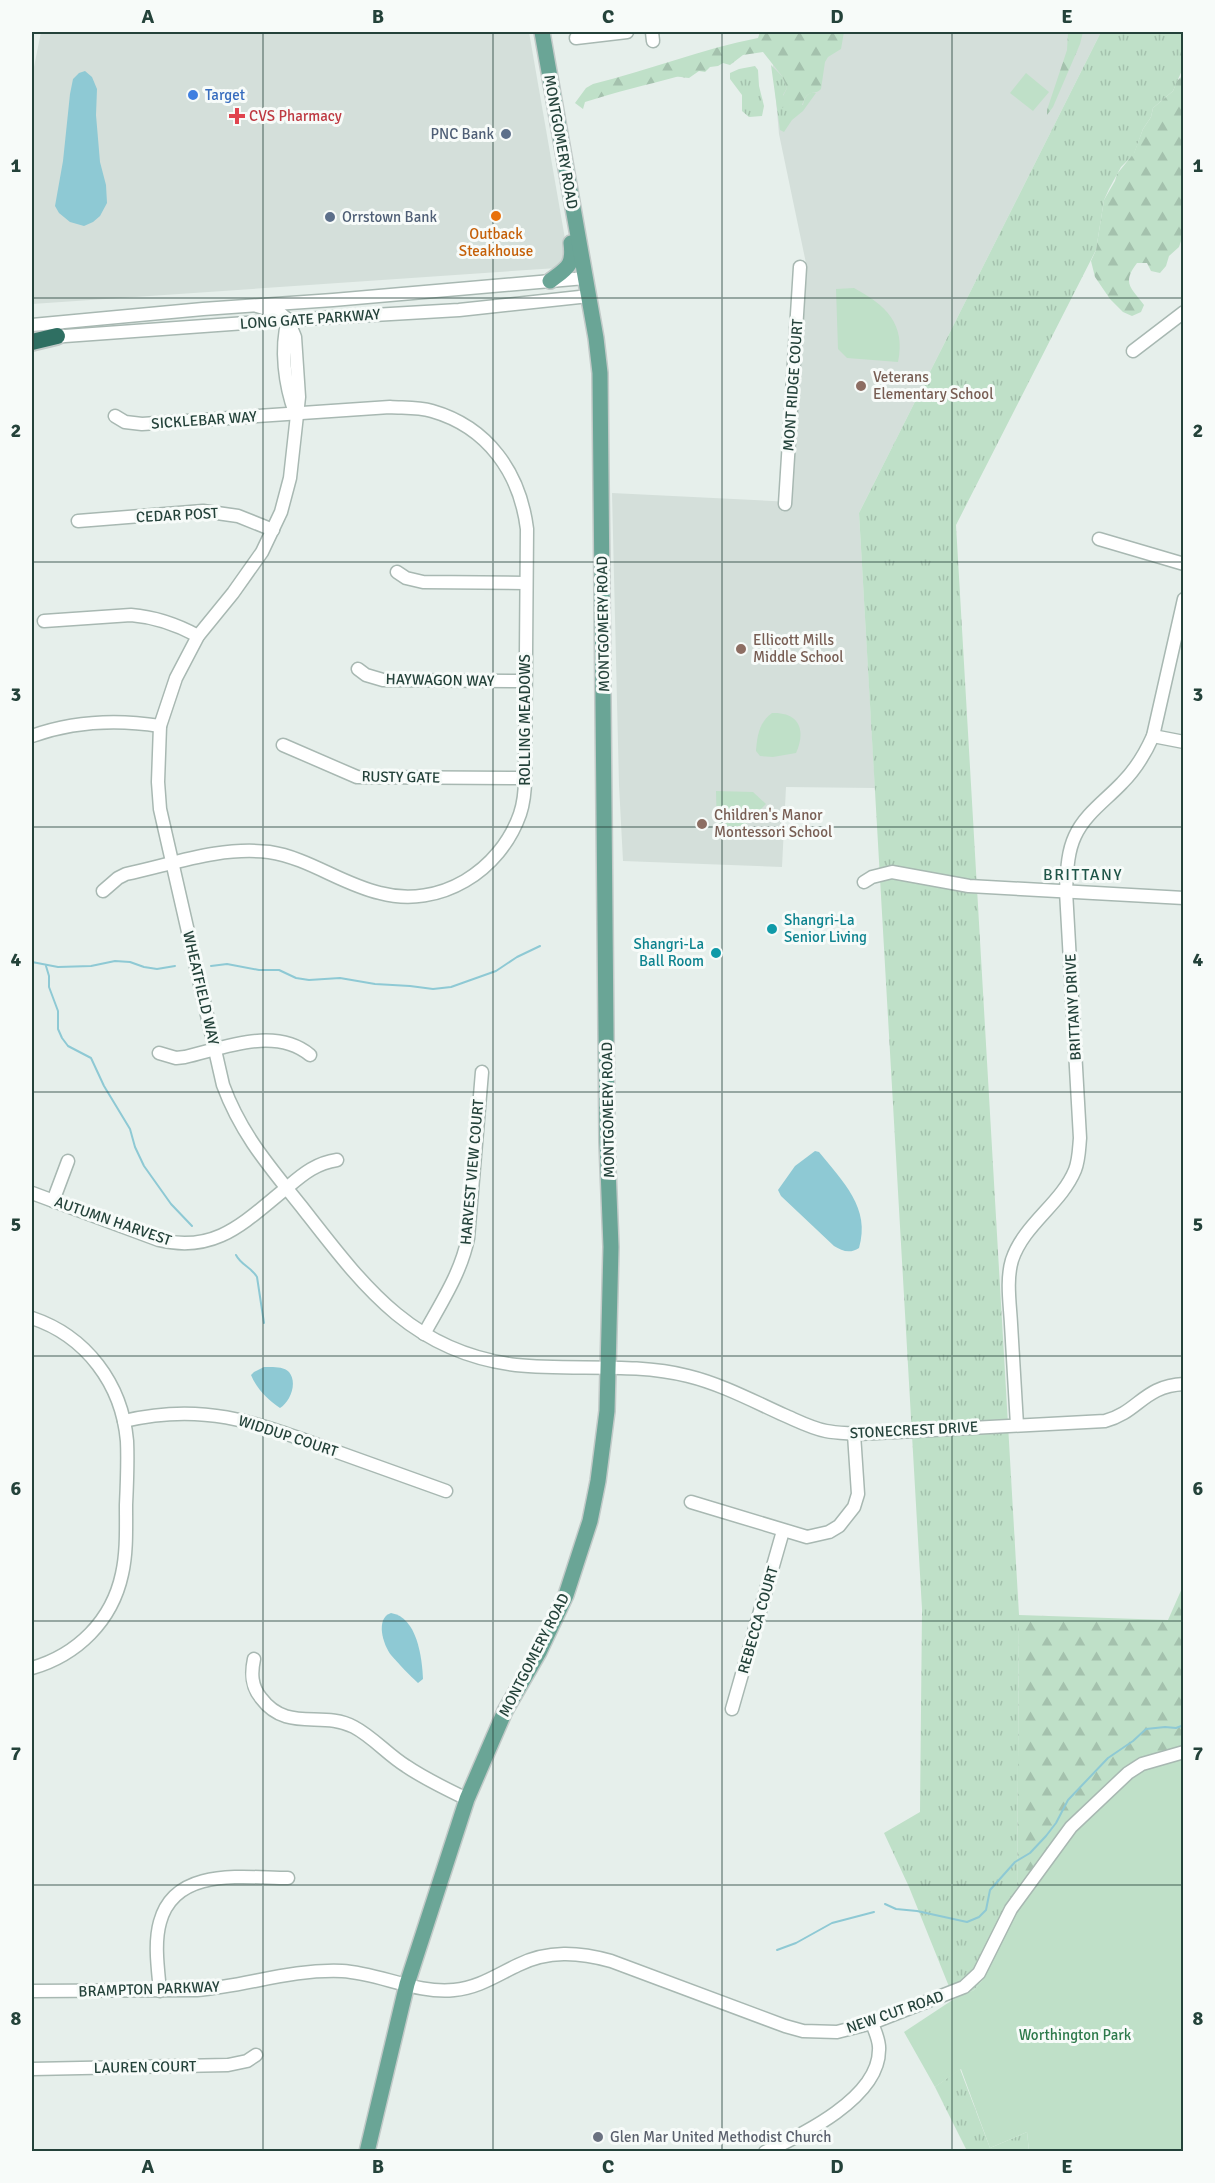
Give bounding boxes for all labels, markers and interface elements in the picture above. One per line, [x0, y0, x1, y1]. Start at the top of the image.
text: A [142, 4, 155, 29]
text: B [372, 4, 384, 29]
text: C [602, 4, 614, 29]
text: D [830, 4, 844, 29]
text: E [1061, 4, 1073, 29]
street label: MONTGOMERY ROAD [540, 73, 582, 211]
place label: Target [205, 86, 245, 104]
marker: Target [186, 88, 200, 102]
place label: CVS Pharmacy [249, 107, 342, 125]
marker: CVS Pharmacy [230, 109, 244, 123]
place label: PNC Bank [431, 125, 494, 143]
marker: PNC Bank [499, 127, 513, 141]
text: 1 [11, 153, 22, 178]
text: 1 [1193, 153, 1204, 178]
place label: Orrstown Bank [342, 208, 437, 226]
marker: Outback Steakhouse [489, 209, 503, 223]
marker: Orrstown Bank [323, 210, 337, 224]
place label: Outback Steakhouse [459, 225, 533, 260]
street label: LONG GATE PARKWAY [239, 305, 381, 333]
street label: MONT RIDGE COURT [779, 318, 807, 452]
place label: Veterans Elementary School [873, 368, 994, 403]
marker: Veterans Elementary School [854, 379, 868, 393]
street label: SICKLEBAR WAY [151, 407, 258, 433]
text: 2 [11, 418, 21, 443]
text: 2 [1193, 418, 1203, 443]
street label: CEDAR POST [135, 504, 219, 526]
street label: MONTGOMERY ROAD [593, 556, 613, 692]
place label: Ellicott Mills Middle School [753, 631, 844, 666]
marker: Ellicott Mills Middle School [734, 642, 748, 656]
street label: ROLLING MEADOWS [516, 654, 534, 786]
street label: HAYWAGON WAY [386, 670, 495, 690]
text: 3 [11, 682, 21, 707]
text: 3 [1193, 682, 1203, 707]
street label: RUSTY GATE [361, 767, 441, 787]
place label: Children's Manor Montessori School [714, 806, 832, 841]
marker: Children's Manor Montessori School [695, 817, 709, 831]
district label: BRITTANY [1043, 865, 1123, 885]
place label: Shangri-La Senior Living [784, 911, 867, 946]
marker: Shangri-La Senior Living [765, 922, 779, 936]
street label: WHEATFIELD WAY [179, 929, 223, 1047]
place label: Shangri-La Ball Room [633, 935, 704, 970]
marker: Shangri-La Ball Room [709, 946, 723, 960]
text: 4 [11, 947, 22, 972]
text: 4 [1193, 947, 1204, 972]
street label: BRITTANY DRIVE [1061, 953, 1085, 1061]
street label: MONTGOMERY ROAD [598, 1042, 618, 1178]
street label: HARVEST VIEW COURT [457, 1098, 487, 1246]
street label: AUTUMN HARVEST [52, 1193, 174, 1250]
text: 5 [11, 1212, 21, 1237]
text: 5 [1193, 1212, 1203, 1237]
street label: WIDDUP COURT [236, 1411, 341, 1461]
street label: STONECREST DRIVE [849, 1418, 979, 1442]
text: 6 [11, 1476, 22, 1501]
text: 6 [1193, 1476, 1204, 1501]
street label: REBECCA COURT [734, 1564, 782, 1676]
street label: MONTGOMERY ROAD [495, 1590, 573, 1720]
text: 7 [11, 1741, 22, 1766]
text: 7 [1193, 1741, 1204, 1766]
street label: BRAMPTON PARKWAY [78, 1978, 220, 2000]
street label: NEW CUT ROAD [844, 1987, 946, 2037]
text: 8 [11, 2006, 22, 2031]
text: 8 [1193, 2006, 1204, 2031]
park label: Worthington Park [1019, 2026, 1132, 2044]
street label: LAUREN COURT [94, 2057, 197, 2077]
place label: Glen Mar United Methodist Church [610, 2128, 831, 2146]
marker: Glen Mar United Methodist Church [591, 2130, 605, 2144]
text: A [142, 2154, 155, 2179]
text: B [372, 2154, 384, 2179]
text: C [602, 2154, 614, 2179]
text: D [830, 2154, 844, 2179]
text: E [1061, 2154, 1073, 2179]

